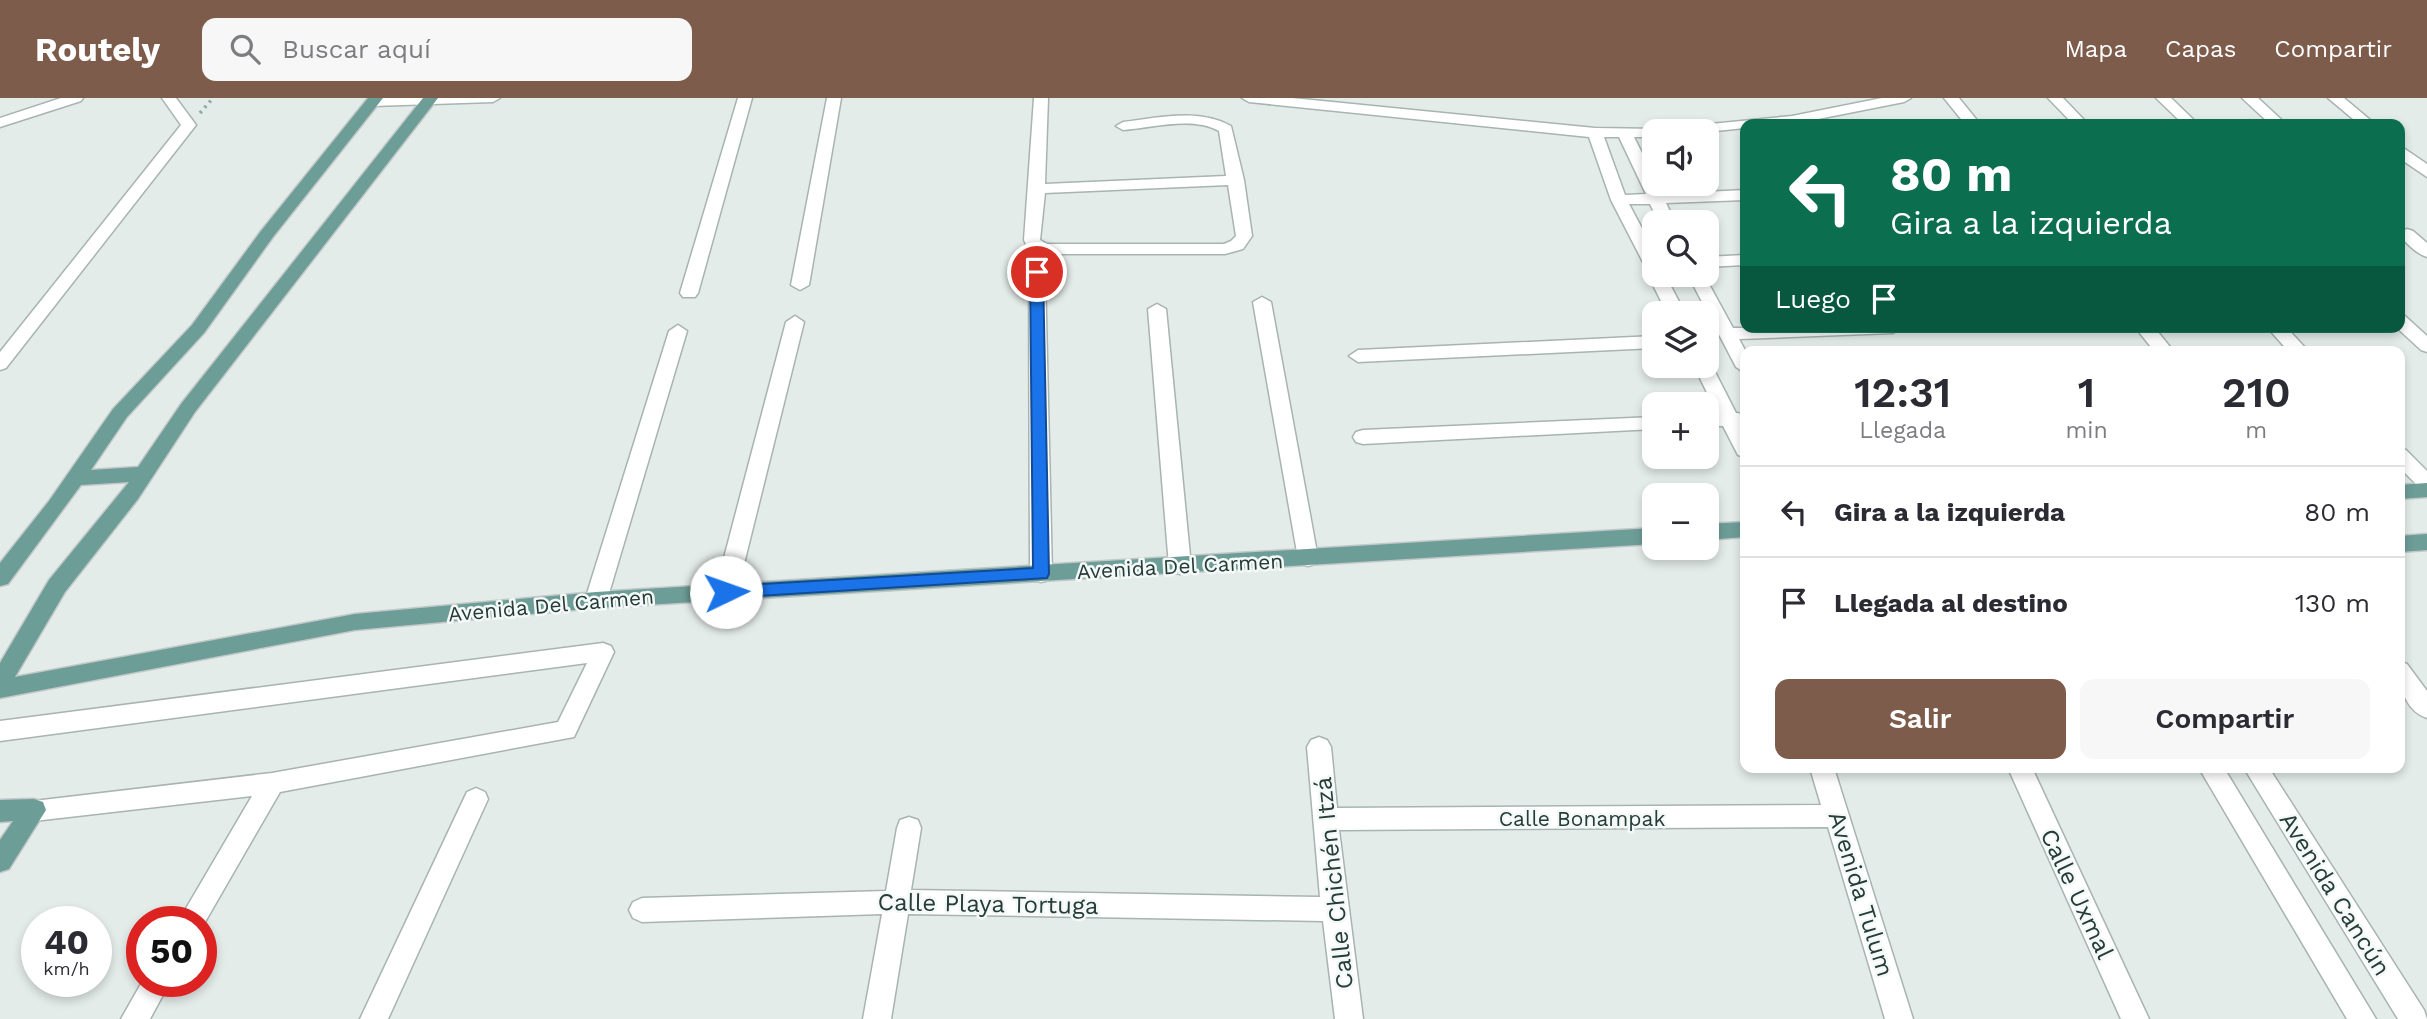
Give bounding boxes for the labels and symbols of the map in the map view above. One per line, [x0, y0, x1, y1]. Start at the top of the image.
pin [1007, 242, 1067, 302]
street label: Avenida Del Carmen [1076, 548, 1284, 584]
position arrow [689, 555, 763, 629]
street label: Avenida Del Carmen [447, 584, 655, 626]
street label: Calle Chichén Itzá [1309, 776, 1359, 990]
street label: Calle Bonampak [1499, 806, 1665, 831]
street label: Avenida Cancún [2274, 807, 2396, 981]
street label: Avenida Tulum [1823, 808, 1899, 980]
street label: Calle Uxmal [2035, 824, 2120, 964]
street label: Calle Playa Tortuga [877, 888, 1099, 920]
speed limit sign: 50 [126, 906, 217, 997]

